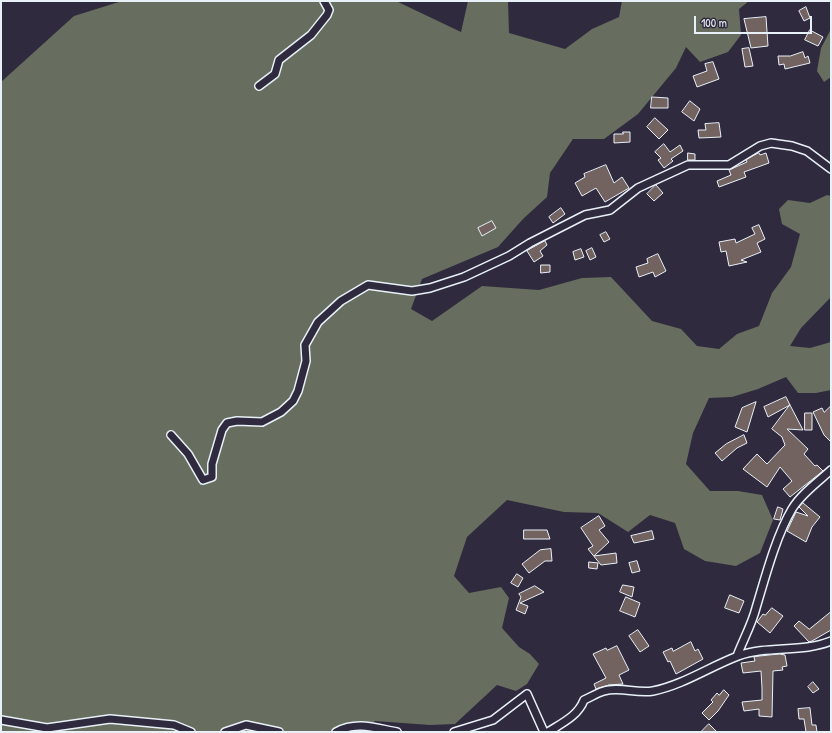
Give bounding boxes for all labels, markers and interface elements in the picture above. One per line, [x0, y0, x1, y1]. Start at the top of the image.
scale bar [696, 8, 814, 34]
text: 100 m [701, 14, 727, 31]

